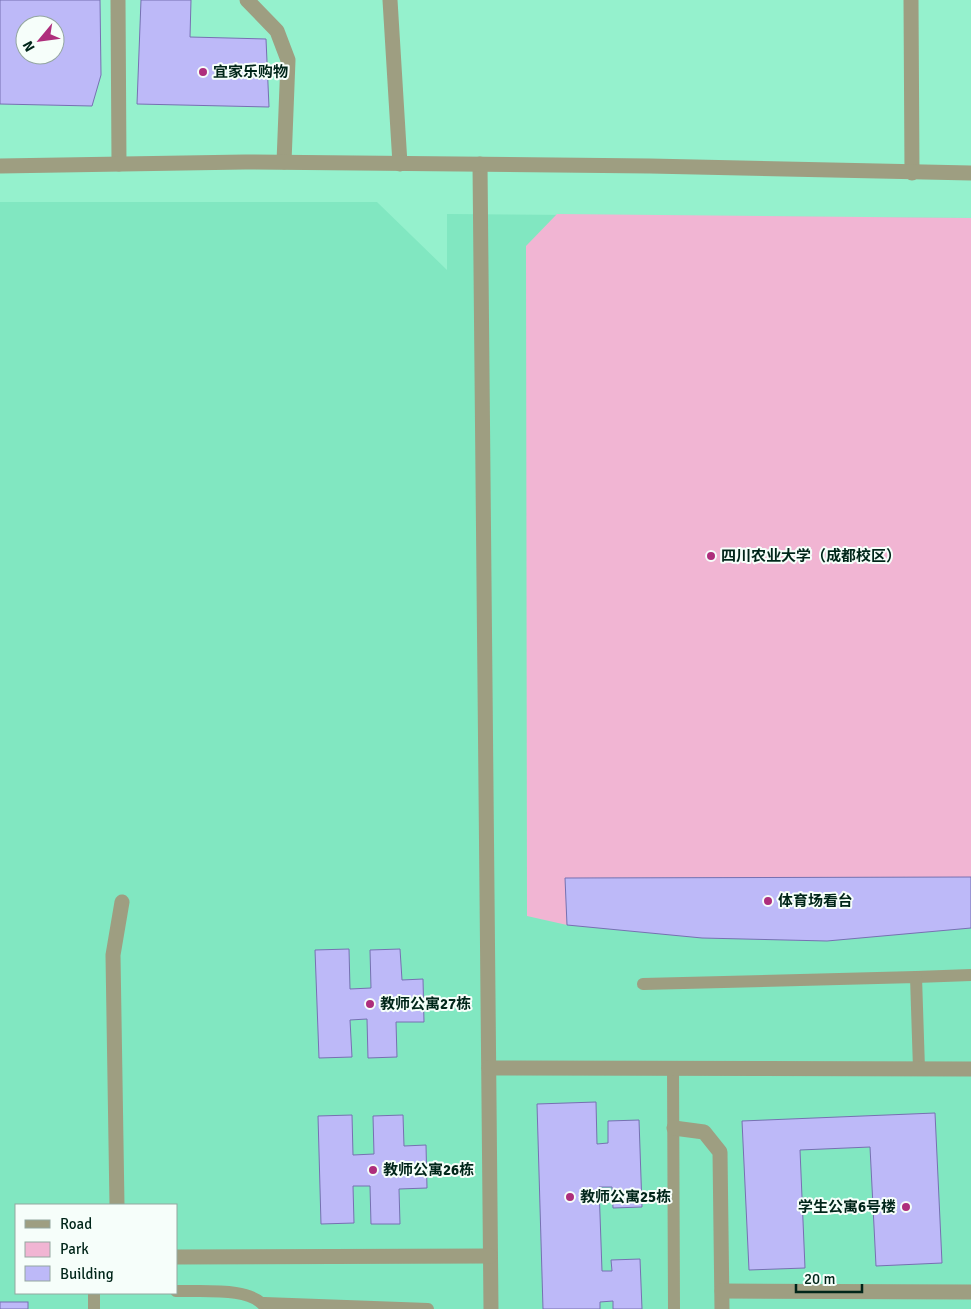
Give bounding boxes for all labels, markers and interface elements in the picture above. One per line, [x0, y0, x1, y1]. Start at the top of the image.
north arrow [15, 15, 65, 65]
text: N [19, 38, 39, 54]
place label: 宜家乐购物 [213, 63, 288, 81]
marker: 宜家乐购物 [197, 66, 209, 78]
place label: 四川农业大学（成都校区） [721, 547, 901, 565]
marker: 四川农业大学（成都校区） [705, 550, 717, 562]
place label: 体育场看台 [778, 892, 853, 910]
marker: 体育场看台 [762, 895, 774, 907]
place label: 教师公寓27栋 [380, 995, 471, 1013]
marker: 教师公寓27栋 [364, 998, 376, 1010]
place label: 教师公寓26栋 [383, 1161, 474, 1179]
marker: 教师公寓26栋 [367, 1164, 379, 1176]
place label: 教师公寓25栋 [580, 1188, 671, 1206]
marker: 教师公寓25栋 [564, 1191, 576, 1203]
place label: 学生公寓6号楼 [798, 1198, 896, 1216]
marker: 学生公寓6号楼 [900, 1201, 912, 1213]
legend [15, 1204, 178, 1294]
text: Road [60, 1215, 92, 1233]
text: Park [60, 1240, 89, 1258]
scale bar [796, 1262, 862, 1294]
text: Building [60, 1265, 114, 1283]
text: 20 m [804, 1270, 835, 1288]

